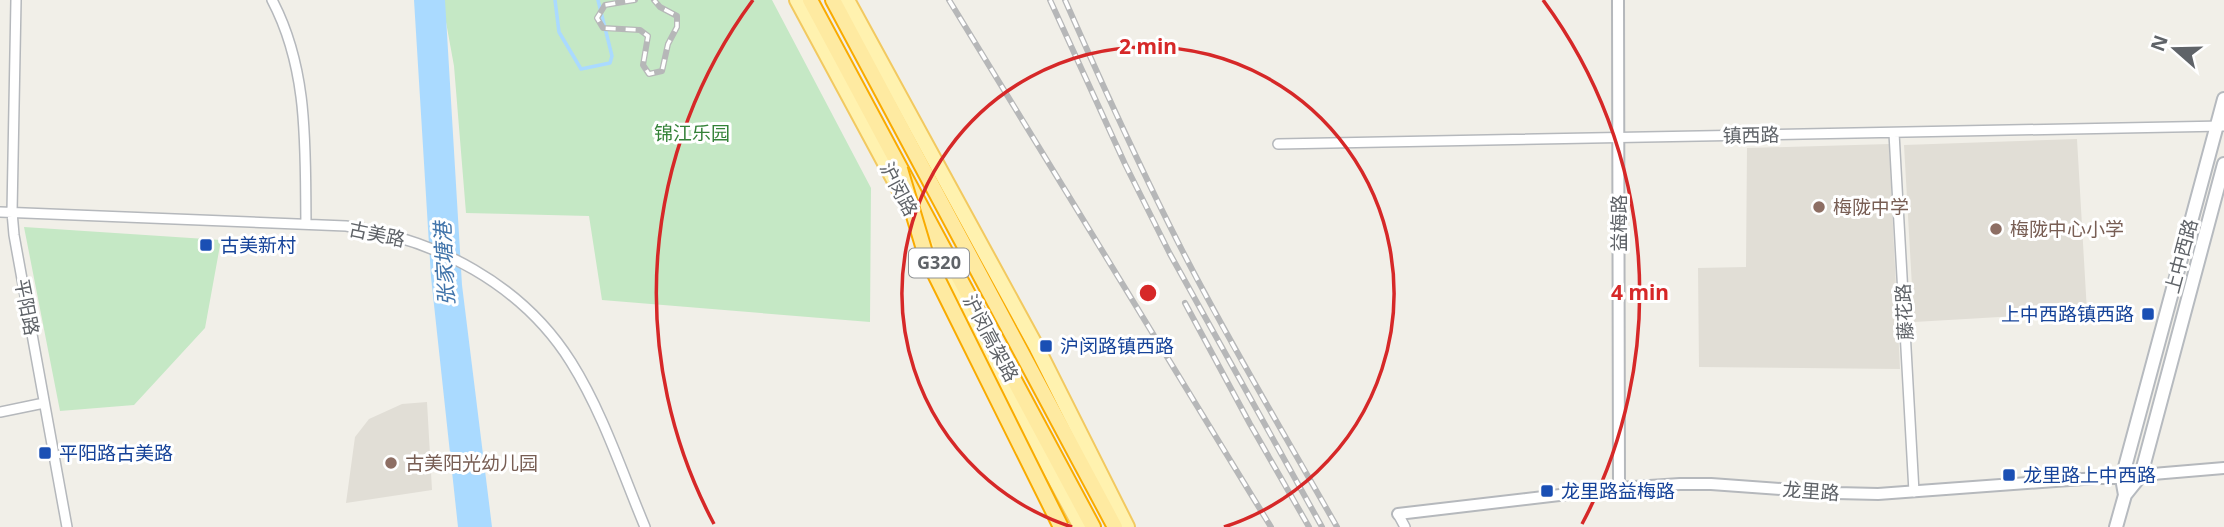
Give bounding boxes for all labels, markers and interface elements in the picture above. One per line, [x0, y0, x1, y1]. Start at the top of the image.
north arrow [2140, 14, 2210, 84]
text: N [2144, 31, 2174, 55]
text: 2 min [1119, 32, 1177, 60]
park label: 锦江乐园 [654, 120, 730, 146]
street label: 镇西路 [1722, 122, 1780, 148]
street label: 沪闵路 [874, 158, 924, 220]
street label: 益梅路 [1606, 194, 1632, 252]
place label: 梅陇中学 [1833, 194, 1909, 220]
marker: 梅陇中学 [1811, 199, 1827, 215]
street label: 古美路 [346, 215, 408, 253]
place label: 梅陇中心小学 [2010, 216, 2124, 242]
street label: 上中西路 [2159, 216, 2203, 296]
water label: 张家塘港 [428, 218, 460, 307]
marker: 梅陇中心小学 [1988, 221, 2004, 237]
place label: 古美新村 [220, 232, 296, 258]
marker: 古美新村 [198, 237, 214, 253]
road number: G320 [909, 248, 969, 278]
street label: 平阳路 [9, 277, 45, 337]
text: 4 min [1611, 278, 1669, 306]
centre of rings [1136, 281, 1160, 305]
street label: 藤花路 [1890, 283, 1918, 341]
street label: 沪闵高架路 [957, 290, 1025, 386]
place label: 上中西路镇西路 [2001, 301, 2134, 327]
marker: 上中西路镇西路 [2140, 306, 2156, 322]
place label: 沪闵路镇西路 [1060, 333, 1174, 359]
marker: 沪闵路镇西路 [1038, 338, 1054, 354]
place label: 平阳路古美路 [59, 440, 173, 466]
marker: 平阳路古美路 [37, 445, 53, 461]
place label: 古美阳光幼儿园 [405, 450, 538, 476]
marker: 古美阳光幼儿园 [383, 455, 399, 471]
place label: 龙里路上中西路 [2023, 462, 2156, 488]
marker: 龙里路上中西路 [2001, 467, 2017, 483]
street label: 龙里路 [1782, 476, 1840, 506]
place label: 龙里路益梅路 [1561, 478, 1675, 504]
marker: 龙里路益梅路 [1539, 483, 1555, 499]

